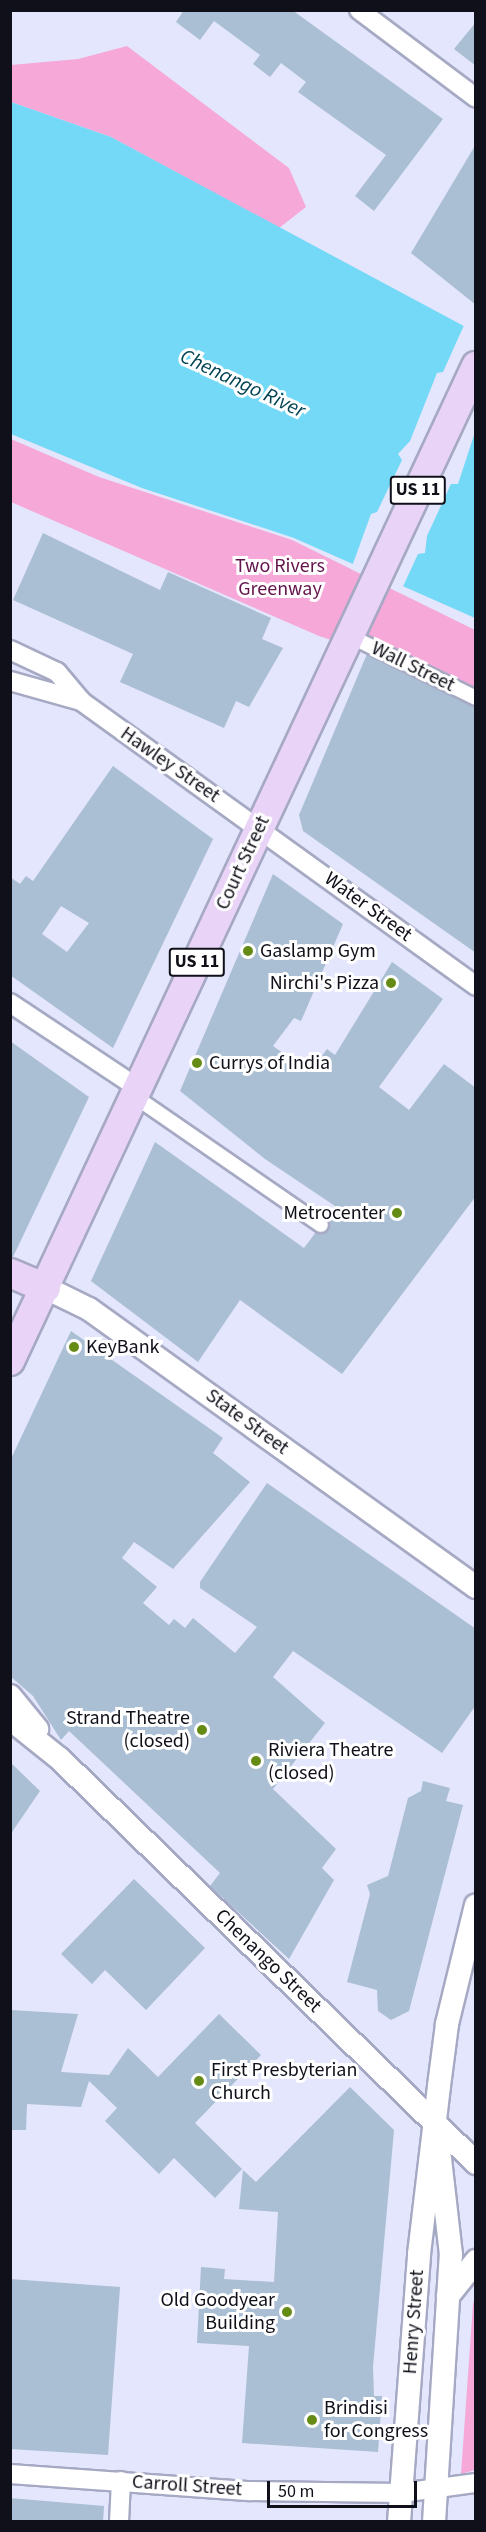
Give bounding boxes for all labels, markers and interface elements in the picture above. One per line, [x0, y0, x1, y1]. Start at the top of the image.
water label: Chenango River [176, 343, 310, 423]
road number: US 11 [390, 475, 446, 505]
park label: Two Rivers Greenway [235, 554, 325, 601]
street label: Wall Street [367, 637, 459, 697]
street label: Hawley Street [116, 722, 224, 808]
street label: Court Street [211, 812, 275, 914]
street label: Water Street [319, 867, 417, 947]
place label: Gaslamp Gym [260, 939, 376, 963]
marker: Gaslamp Gym [241, 944, 255, 958]
road number: US 11 [168, 947, 226, 977]
place label: Nirchi's Pizza [270, 971, 379, 995]
marker: Nirchi's Pizza [384, 976, 398, 990]
place label: Currys of India [209, 1051, 330, 1075]
marker: Currys of India [190, 1056, 204, 1070]
place label: Metrocenter [283, 1201, 385, 1225]
marker: Metrocenter [390, 1206, 404, 1220]
place label: KeyBank [86, 1335, 159, 1359]
marker: KeyBank [67, 1340, 81, 1354]
street label: State Street [201, 1384, 293, 1460]
place label: Strand Theatre (closed) [66, 1706, 190, 1753]
marker: Strand Theatre (closed) [195, 1723, 209, 1737]
place label: Riviera Theatre (closed) [268, 1738, 393, 1785]
marker: Riviera Theatre (closed) [249, 1754, 263, 1768]
street label: Chenango Street [210, 1904, 326, 2018]
place label: First Presbyterian Church [211, 2058, 357, 2105]
marker: First Presbyterian Church [192, 2074, 206, 2088]
street label: Henry Street [398, 2269, 430, 2375]
place label: Old Goodyear Building [160, 2288, 275, 2335]
marker: Old Goodyear Building [280, 2305, 294, 2319]
place label: Brindisi for Congress [324, 2396, 428, 2443]
marker: Brindisi for Congress [305, 2413, 319, 2427]
scale bar [270, 2469, 420, 2507]
street label: Carroll Street [131, 2470, 243, 2502]
text: 50 m [278, 2479, 314, 2504]

